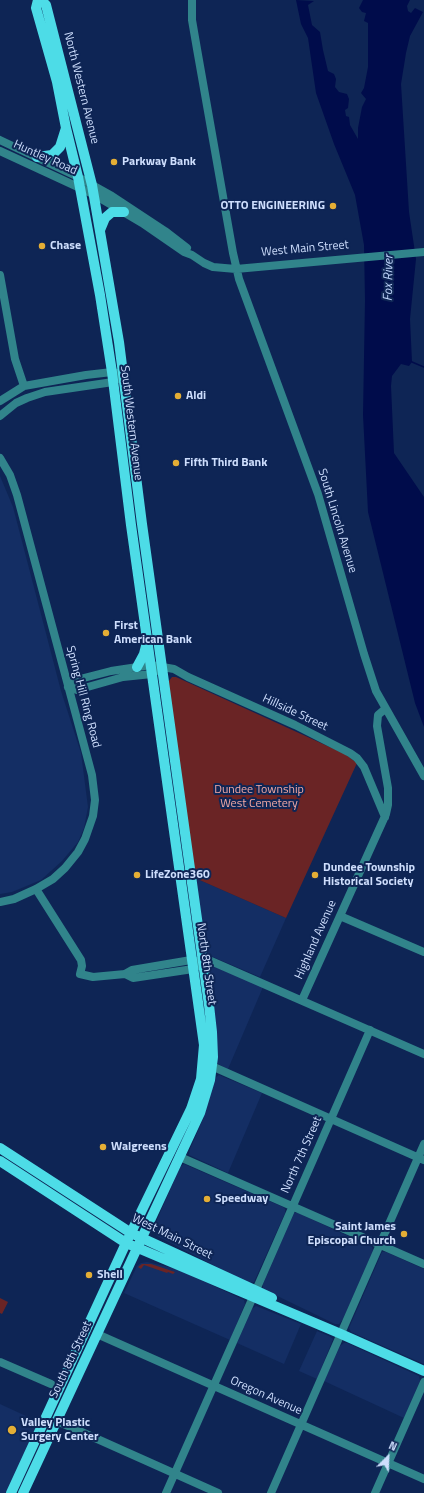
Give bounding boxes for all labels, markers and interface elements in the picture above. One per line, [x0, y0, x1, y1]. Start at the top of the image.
street label: North Western Avenue [60, 31, 102, 145]
street label: Huntley Road [11, 138, 79, 178]
place label: Parkway Bank [122, 155, 196, 169]
marker: Parkway Bank [109, 157, 119, 167]
place label: OTTO ENGINEERING [220, 199, 325, 213]
marker: OTTO ENGINEERING [328, 201, 338, 211]
street label: West Main Street [261, 238, 349, 260]
place label: Chase [50, 239, 81, 253]
marker: Chase [37, 241, 47, 251]
water label: Fox River [381, 255, 397, 301]
street label: South Western Avenue [117, 365, 145, 481]
place label: Aldi [186, 389, 206, 403]
marker: Aldi [173, 391, 183, 401]
place label: Fifth Third Bank [184, 456, 267, 470]
marker: Fifth Third Bank [171, 458, 181, 468]
street label: South Lincoln Avenue [314, 467, 360, 575]
place label: First American Bank [114, 619, 192, 647]
marker: First American Bank [101, 628, 111, 638]
street label: Spring Hill Ring Road [62, 644, 104, 750]
street label: Hillside Street [260, 692, 330, 734]
park label: Dundee Township West Cemetery [214, 783, 304, 811]
place label: Dundee Township Historical Society [323, 861, 415, 889]
place label: LifeZone360 [145, 868, 210, 882]
marker: LifeZone360 [132, 870, 142, 880]
marker: Dundee Township Historical Society [310, 870, 320, 880]
street label: Highland Avenue [292, 898, 340, 982]
street label: North 8th Street [193, 922, 219, 1006]
street label: North 7th Street [279, 1114, 325, 1196]
place label: Walgreens [111, 1140, 167, 1154]
marker: Walgreens [98, 1142, 108, 1152]
place label: Speedway [215, 1192, 268, 1206]
marker: Speedway [202, 1194, 212, 1204]
street label: West Main Street [129, 1211, 215, 1263]
place label: Saint James Episcopal Church [308, 1220, 396, 1248]
marker: Saint James Episcopal Church [399, 1229, 409, 1239]
place label: Shell [97, 1268, 123, 1282]
marker: Shell [84, 1270, 94, 1280]
street label: South 8th Street [47, 1319, 95, 1401]
street label: Oregon Avenue [228, 1374, 304, 1418]
place label: Valley Plastic Surgery Center [21, 1416, 98, 1444]
marker: Valley Plastic Surgery Center [6, 1424, 18, 1436]
north arrow [368, 1437, 408, 1477]
text: N [386, 1437, 400, 1455]

